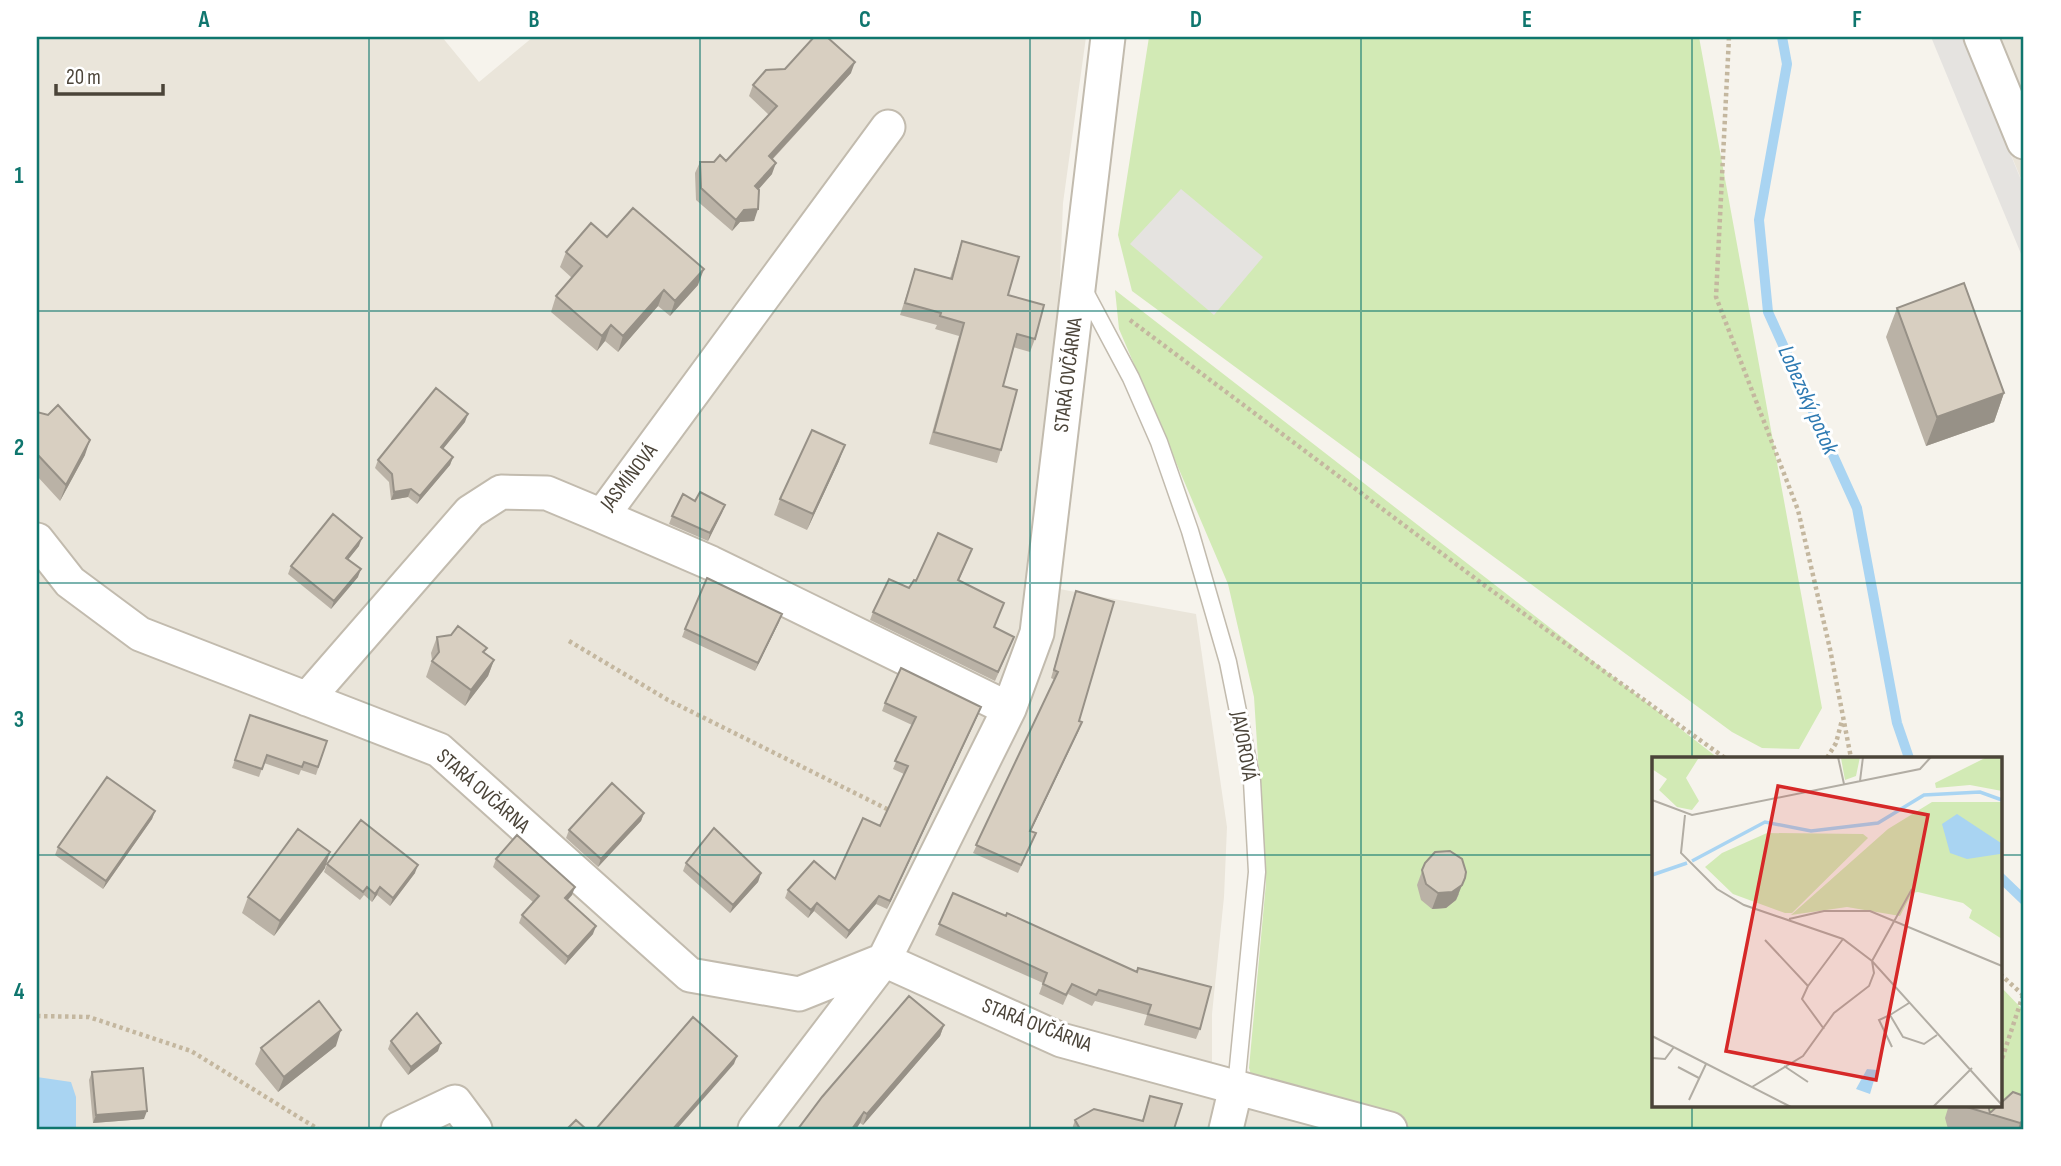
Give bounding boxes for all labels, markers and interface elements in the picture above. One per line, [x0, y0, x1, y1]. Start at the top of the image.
text: A [198, 6, 211, 34]
text: B [529, 6, 540, 34]
text: C [859, 6, 871, 34]
text: D [1190, 6, 1202, 34]
text: E [1522, 6, 1532, 34]
text: F [1852, 6, 1862, 34]
scale bar [56, 52, 163, 96]
text: 20 m [66, 65, 101, 90]
text: 1 [14, 162, 24, 190]
street label: STARÁ OVČÁRNA [1049, 315, 1088, 434]
water label: Lobezský potok [1772, 341, 1845, 460]
text: 2 [14, 434, 24, 462]
street label: JASMÍNOVÁ [595, 438, 663, 516]
text: 3 [14, 706, 24, 734]
street label: JAVOROVÁ [1225, 708, 1263, 784]
street label: STARÁ OVČÁRNA [431, 744, 536, 839]
inset map [1652, 757, 2002, 1106]
text: 4 [14, 978, 25, 1006]
street label: STARÁ OVČÁRNA [979, 993, 1096, 1058]

